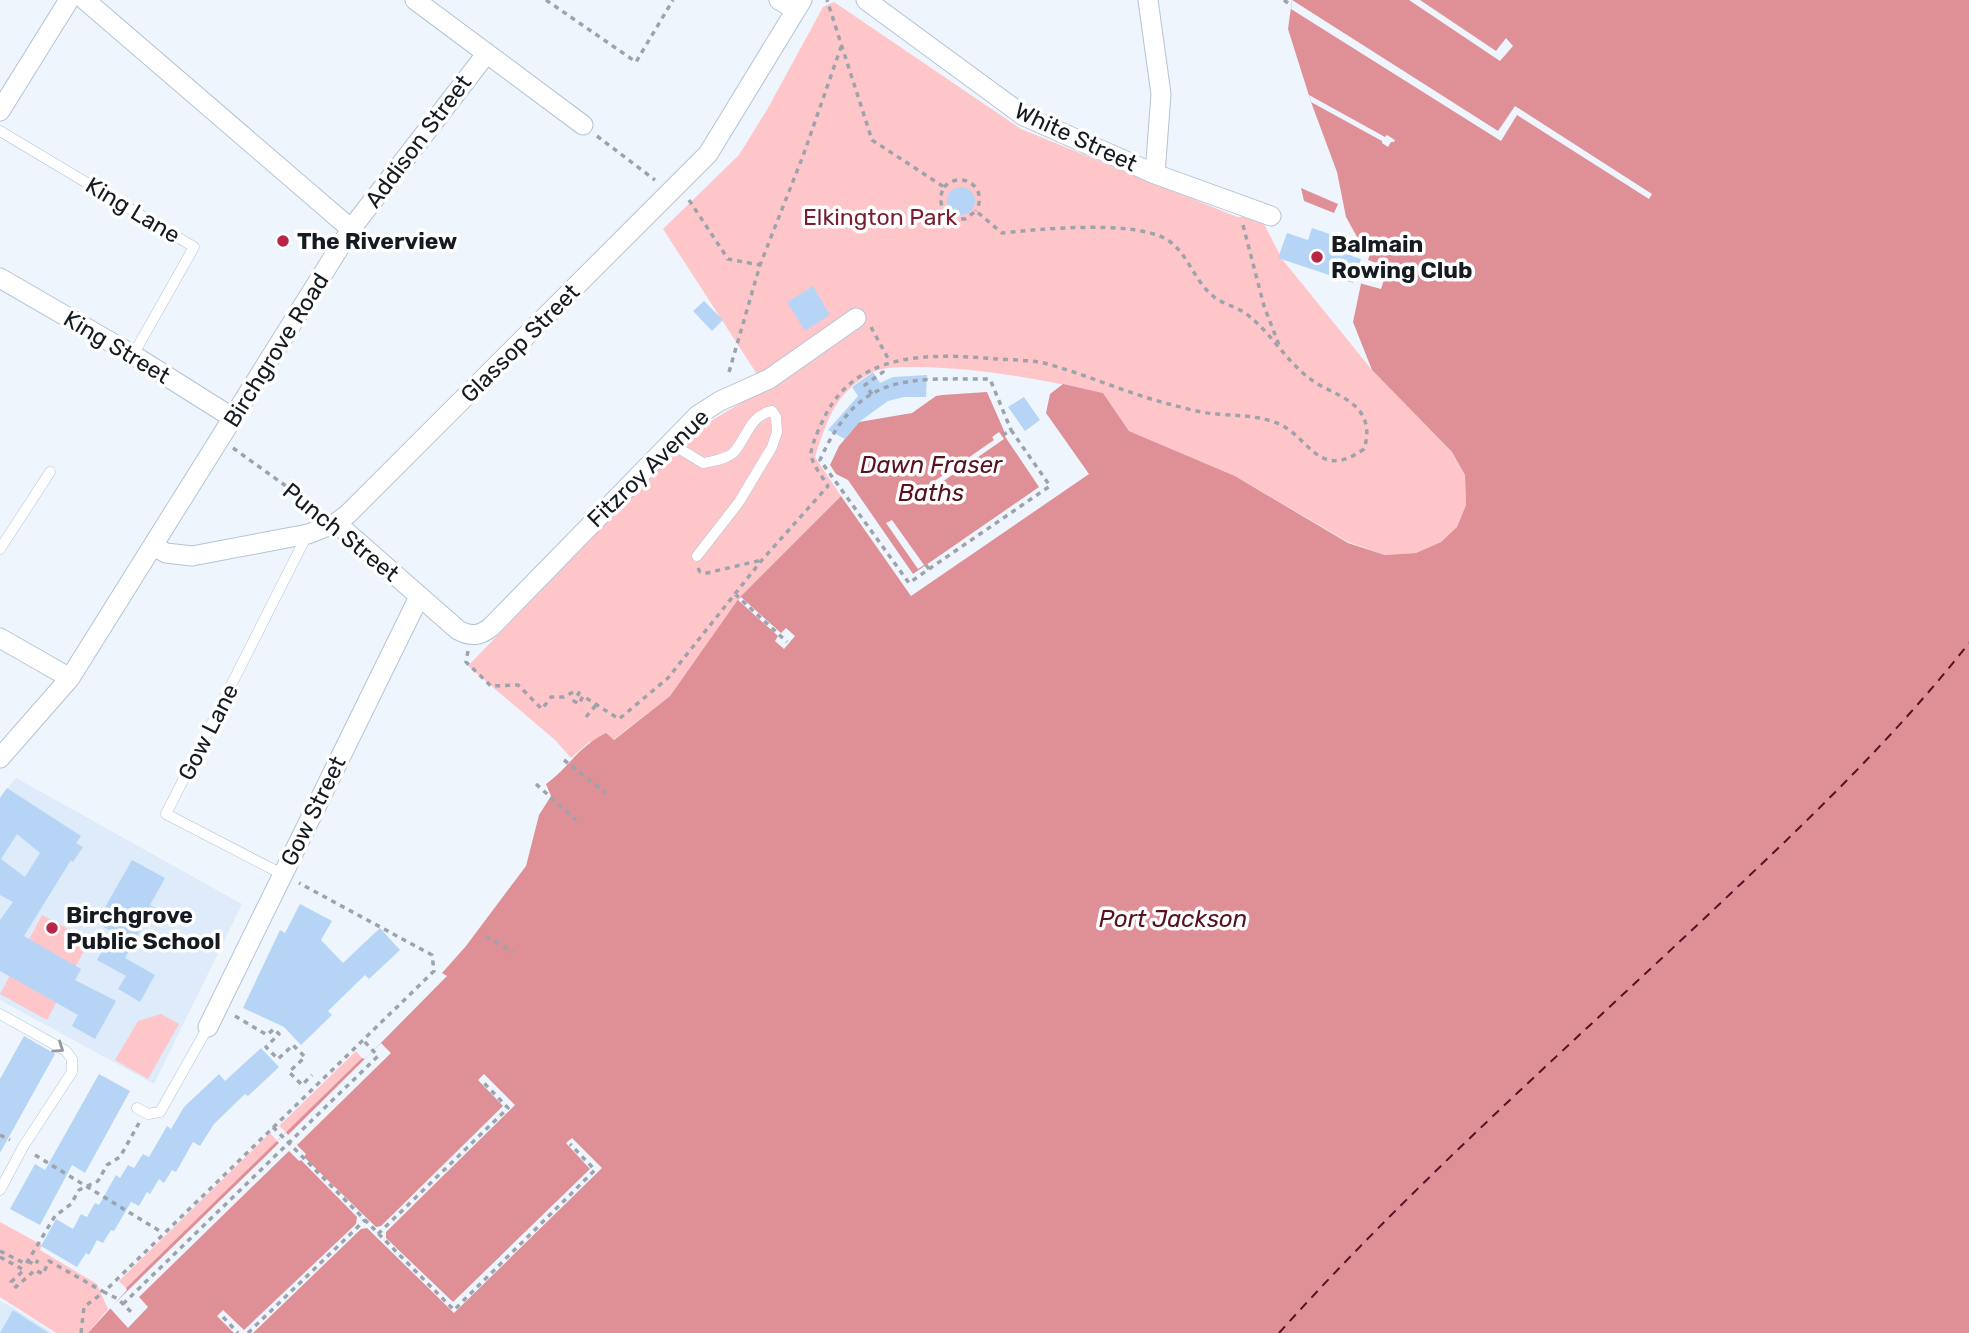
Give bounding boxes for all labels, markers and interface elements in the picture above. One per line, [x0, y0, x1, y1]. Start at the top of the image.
street label: Addison Street [359, 69, 477, 213]
street label: White Street [1010, 96, 1142, 178]
street label: King Lane [81, 171, 185, 249]
park label: Elkington Park [803, 203, 957, 231]
place label: The Riverview [297, 227, 457, 255]
place label: Balmain Rowing Club [1331, 230, 1473, 284]
marker: The Riverview [275, 233, 291, 249]
marker: Balmain Rowing Club [1309, 249, 1325, 265]
street label: Birchgrove Road [217, 268, 335, 432]
street label: Glassop Street [455, 278, 585, 408]
street label: King Street [59, 304, 175, 390]
street label: Fitzroy Avenue [581, 403, 715, 533]
water label: Dawn Fraser Baths [860, 451, 1003, 507]
street label: Punch Street [277, 477, 405, 587]
street label: Gow Lane [172, 679, 244, 785]
street label: Gow Street [274, 752, 352, 870]
place label: Birchgrove Public School [66, 901, 221, 955]
water label: Port Jackson [1099, 905, 1247, 933]
marker: Birchgrove Public School [44, 920, 60, 936]
one-way arrow [51, 1040, 64, 1052]

